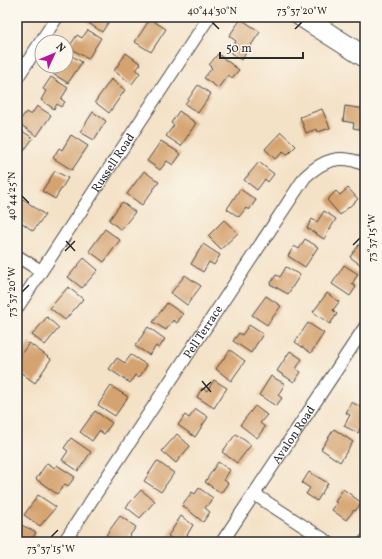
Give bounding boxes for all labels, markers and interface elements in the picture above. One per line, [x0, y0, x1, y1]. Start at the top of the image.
text: 40°44'30"N [187, 4, 237, 18]
text: 73°37'20"W [277, 4, 327, 18]
north arrow [34, 34, 74, 74]
scale bar [220, 34, 303, 60]
text: N [52, 40, 68, 56]
text: 50 m [226, 41, 252, 57]
street label: Russell Road [88, 130, 139, 196]
text: 40°44'25"N [5, 171, 19, 221]
text: 73°37'15"W [365, 214, 379, 262]
text: 73°37'20"W [5, 267, 19, 317]
street label: Pell Terrace [180, 302, 227, 362]
street label: Avalon Road [269, 403, 320, 467]
text: 73°37'15"W [27, 542, 75, 556]

